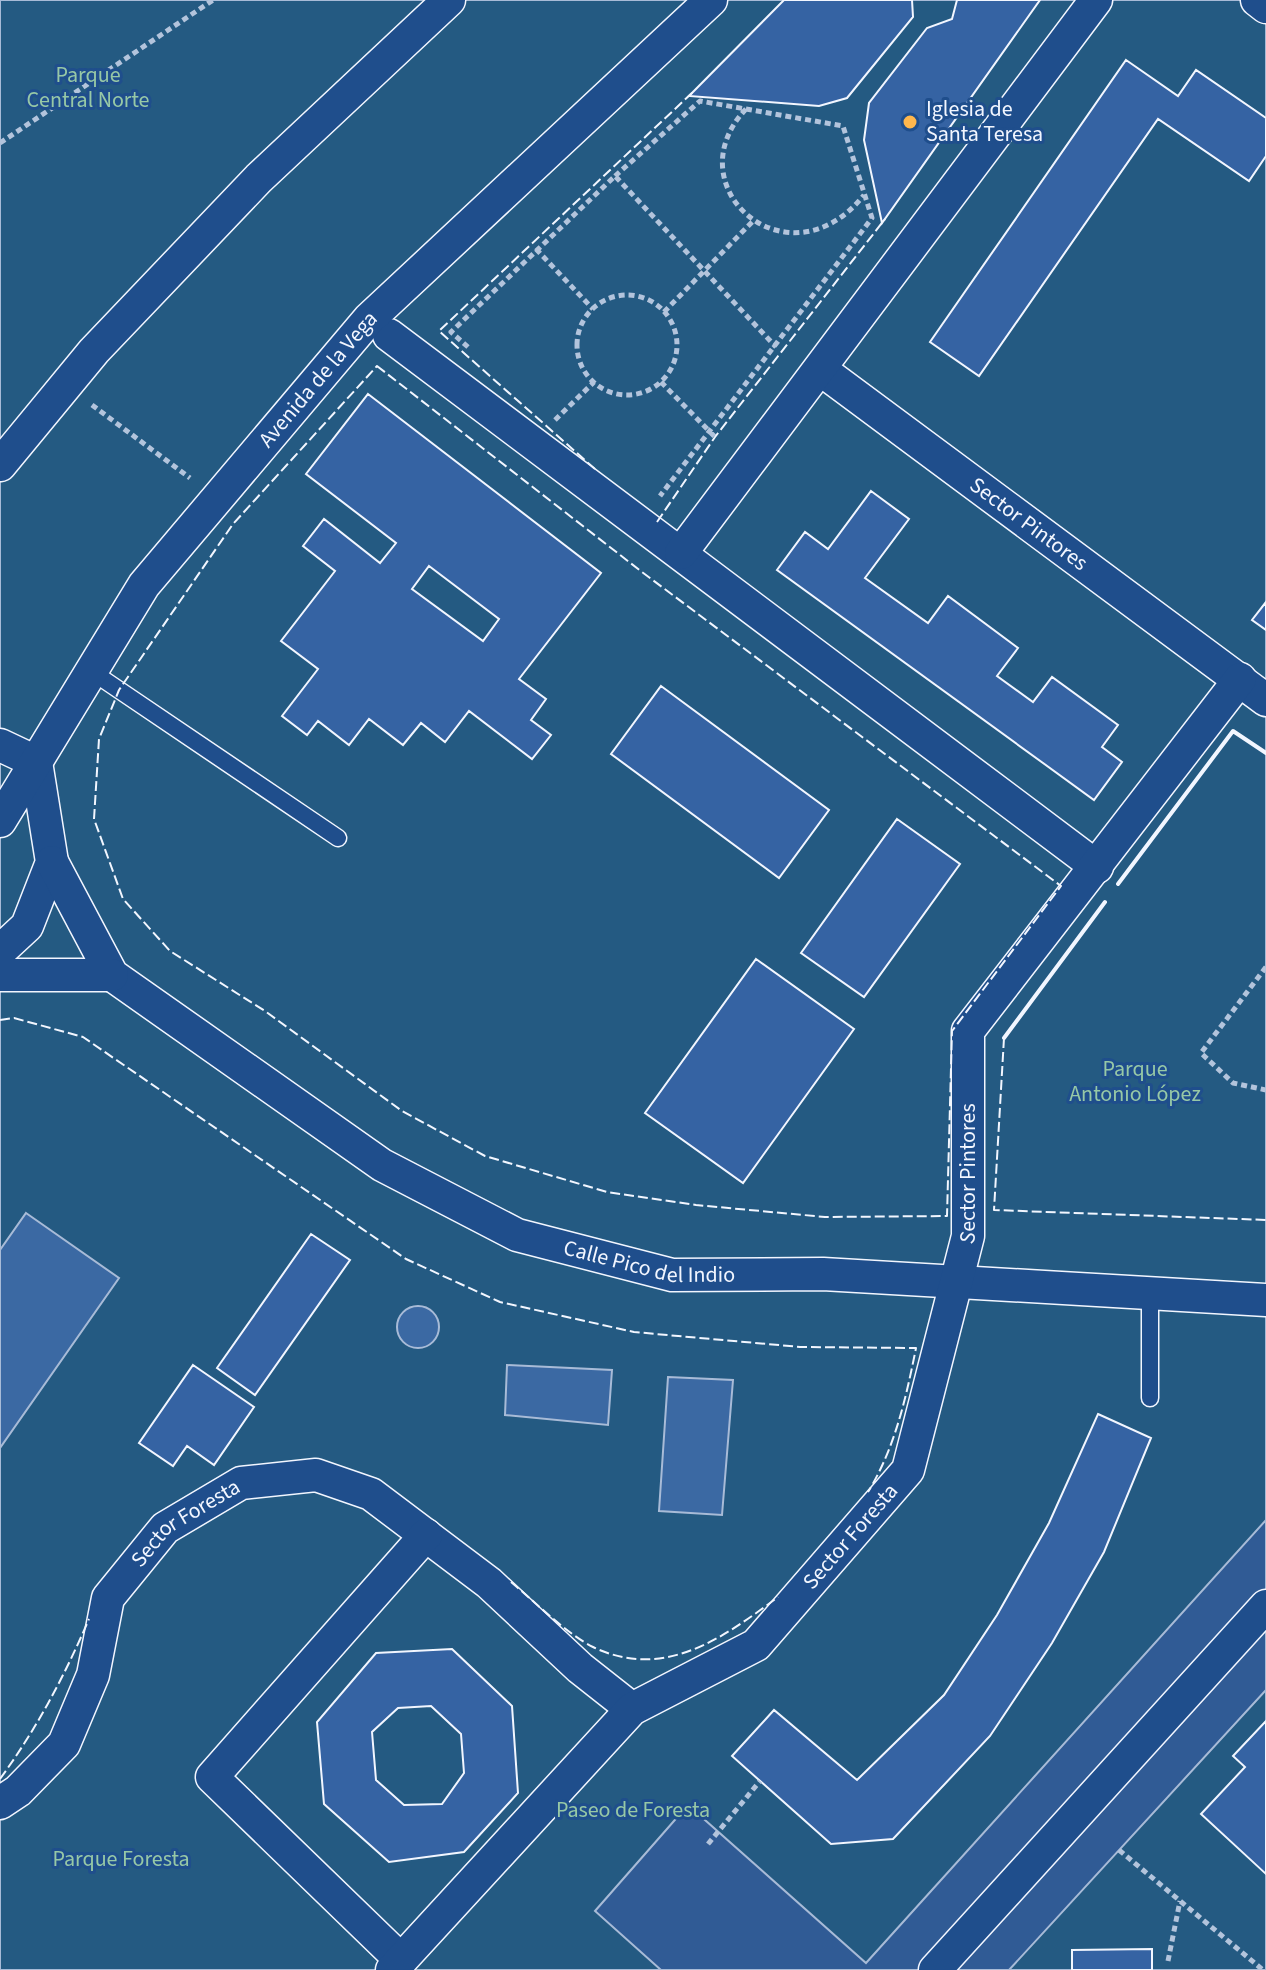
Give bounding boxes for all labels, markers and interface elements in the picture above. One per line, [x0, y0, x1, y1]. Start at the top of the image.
park label: Parque Central Norte [27, 59, 150, 116]
place label: Iglesia de Santa Teresa [926, 93, 1043, 150]
marker: Iglesia de Santa Teresa [901, 113, 919, 131]
street label: Avenida de la Vega [251, 303, 385, 455]
street label: Sector Pintores [963, 469, 1095, 579]
park label: Parque Antonio López [1069, 1053, 1201, 1110]
street label: Sector Pintores [951, 1103, 985, 1247]
street label: Calle Pico del Indio [560, 1232, 735, 1291]
street label: Sector Foresta [123, 1471, 246, 1574]
street label: Sector Foresta [795, 1476, 905, 1596]
park label: Paseo de Foresta [556, 1794, 710, 1826]
park label: Parque Foresta [52, 1843, 190, 1875]

